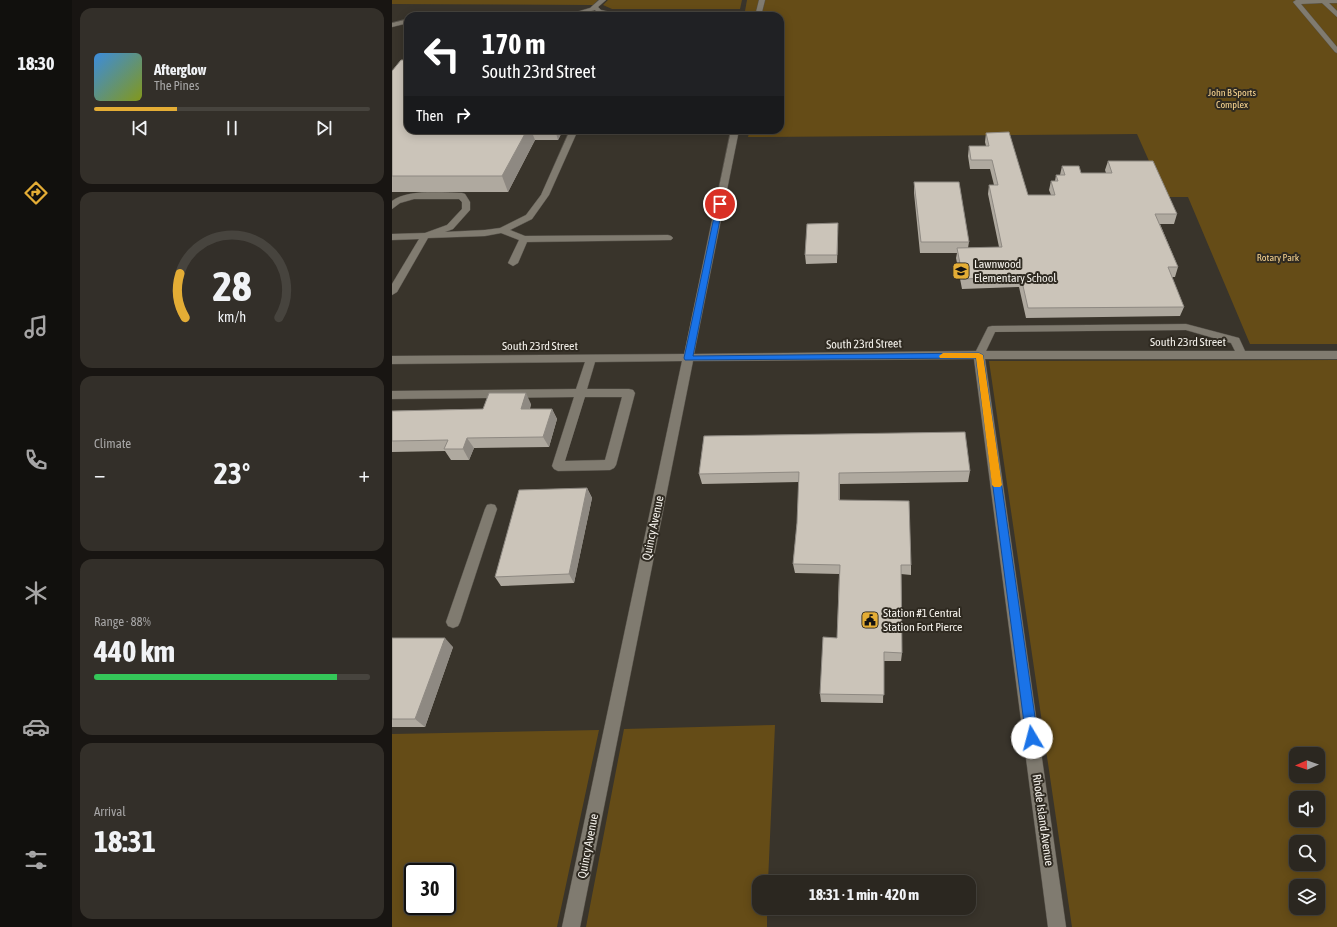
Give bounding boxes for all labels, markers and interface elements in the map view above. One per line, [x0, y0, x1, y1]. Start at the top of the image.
icon: left [416, 28, 468, 80]
text: 170 m [482, 28, 545, 60]
text: 18:30 [17, 53, 55, 74]
text: Afterglow [154, 61, 207, 78]
text: South 23rd Street [482, 61, 596, 82]
text: The Pines [154, 78, 199, 93]
park label: John B Sports Complex [1208, 87, 1256, 110]
icon: right [452, 104, 474, 126]
text: Then [416, 107, 444, 124]
icon: previous [129, 117, 151, 139]
icon: pause [221, 117, 243, 139]
icon: next [313, 117, 335, 139]
icon: directions [22, 179, 50, 207]
pin [703, 187, 737, 221]
icon: arrive [709, 193, 731, 215]
park label: Rotary Park [1257, 252, 1300, 263]
place label: Lawnwood Elementary School [974, 257, 1057, 285]
text: 28 [212, 261, 252, 309]
school or university icon: Lawnwood Elementary School [951, 261, 971, 281]
text: km/h [218, 308, 246, 324]
icon: music [22, 313, 50, 341]
street label: South 23rd Street [1150, 335, 1226, 349]
street label: South 23rd Street [826, 336, 903, 352]
street label: South 23rd Street [502, 339, 578, 353]
text: Climate [94, 436, 131, 451]
icon: phone [22, 446, 50, 474]
text: 23° [214, 456, 250, 490]
text: − [94, 461, 105, 487]
text: + [359, 461, 370, 487]
street label: Quincy Avenue [639, 494, 667, 562]
icon: climate [22, 579, 50, 607]
place label: Station #1 Central Station Fort Pierce [883, 606, 962, 634]
public building icon: Station #1 Central Station Fort Pierce [860, 610, 880, 630]
text: Range · 88% [94, 614, 151, 629]
text: 440 km [94, 634, 175, 668]
icon: car [22, 713, 50, 741]
position arrow [1011, 717, 1053, 759]
north arrow [1289, 747, 1325, 783]
map controls [1289, 747, 1325, 915]
street label: Rhode Island Avenue [1030, 773, 1056, 867]
button: sound [1289, 791, 1325, 827]
text: Arrival [94, 804, 126, 819]
street label: Quincy Avenue [575, 812, 601, 880]
text: 18:31 [94, 824, 156, 858]
button: search [1289, 835, 1325, 871]
icon: filters [22, 846, 50, 874]
speed limit sign: 30 [404, 863, 456, 915]
button: layers [1289, 879, 1325, 915]
text: 18:31 · 1 min · 420 m [809, 886, 919, 903]

